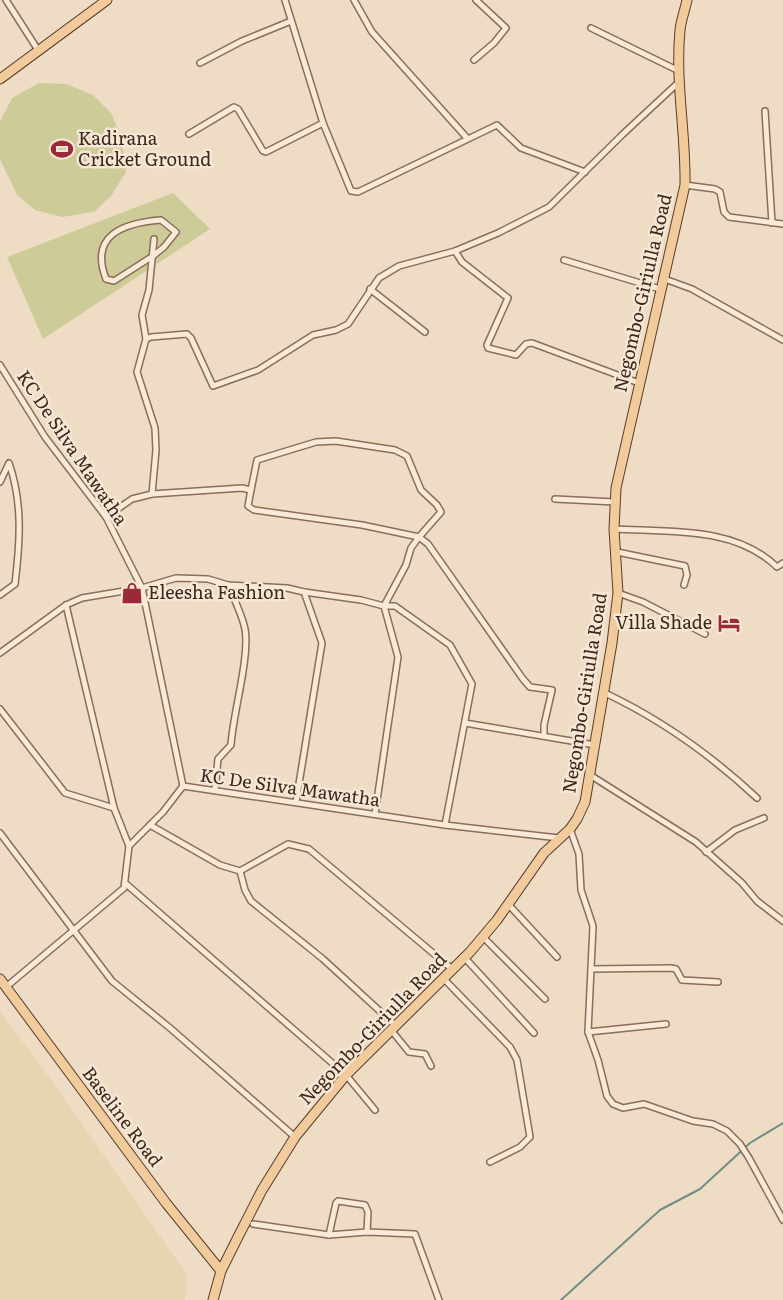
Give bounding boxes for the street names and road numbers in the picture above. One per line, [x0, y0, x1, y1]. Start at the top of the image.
street label: Negombo-Giriulla Road [606, 191, 677, 394]
street label: KC De Silva Mawatha [11, 364, 135, 530]
street label: Negombo-Giriulla Road [554, 591, 613, 795]
street label: KC De Silva Mawatha [198, 761, 382, 813]
street label: Negombo-Giriulla Road [292, 946, 452, 1110]
street label: Baseline Road [77, 1060, 170, 1172]

